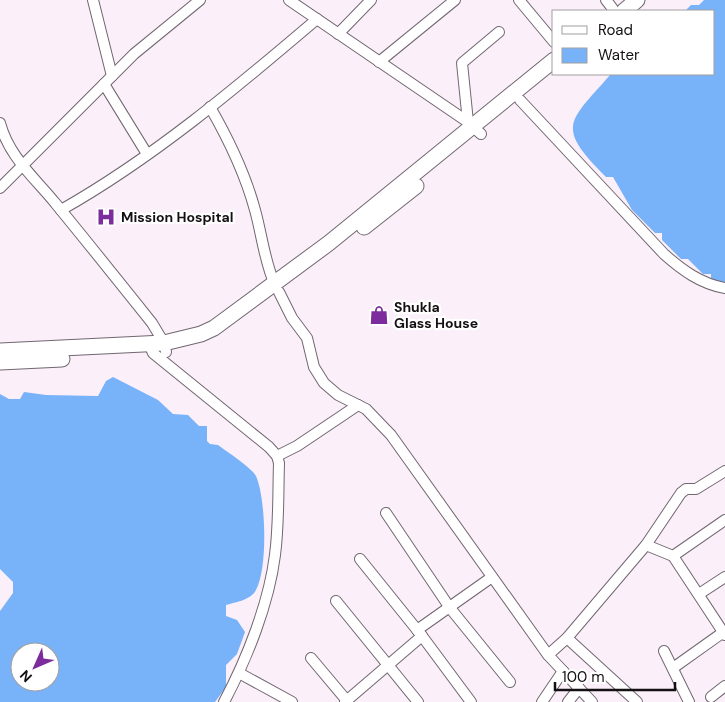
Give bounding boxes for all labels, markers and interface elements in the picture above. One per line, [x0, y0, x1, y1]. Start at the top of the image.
legend [552, 10, 715, 75]
text: Road [598, 20, 633, 40]
text: Water [598, 45, 640, 65]
hospital icon: Mission Hospital [95, 206, 117, 228]
place label: Mission Hospital [121, 208, 233, 226]
place label: Shukla Glass House [394, 298, 478, 332]
shop icon: Shukla Glass House [368, 304, 390, 326]
north arrow [10, 642, 60, 692]
scale bar [555, 660, 675, 692]
text: N [16, 666, 36, 686]
text: 100 m [562, 667, 605, 687]

